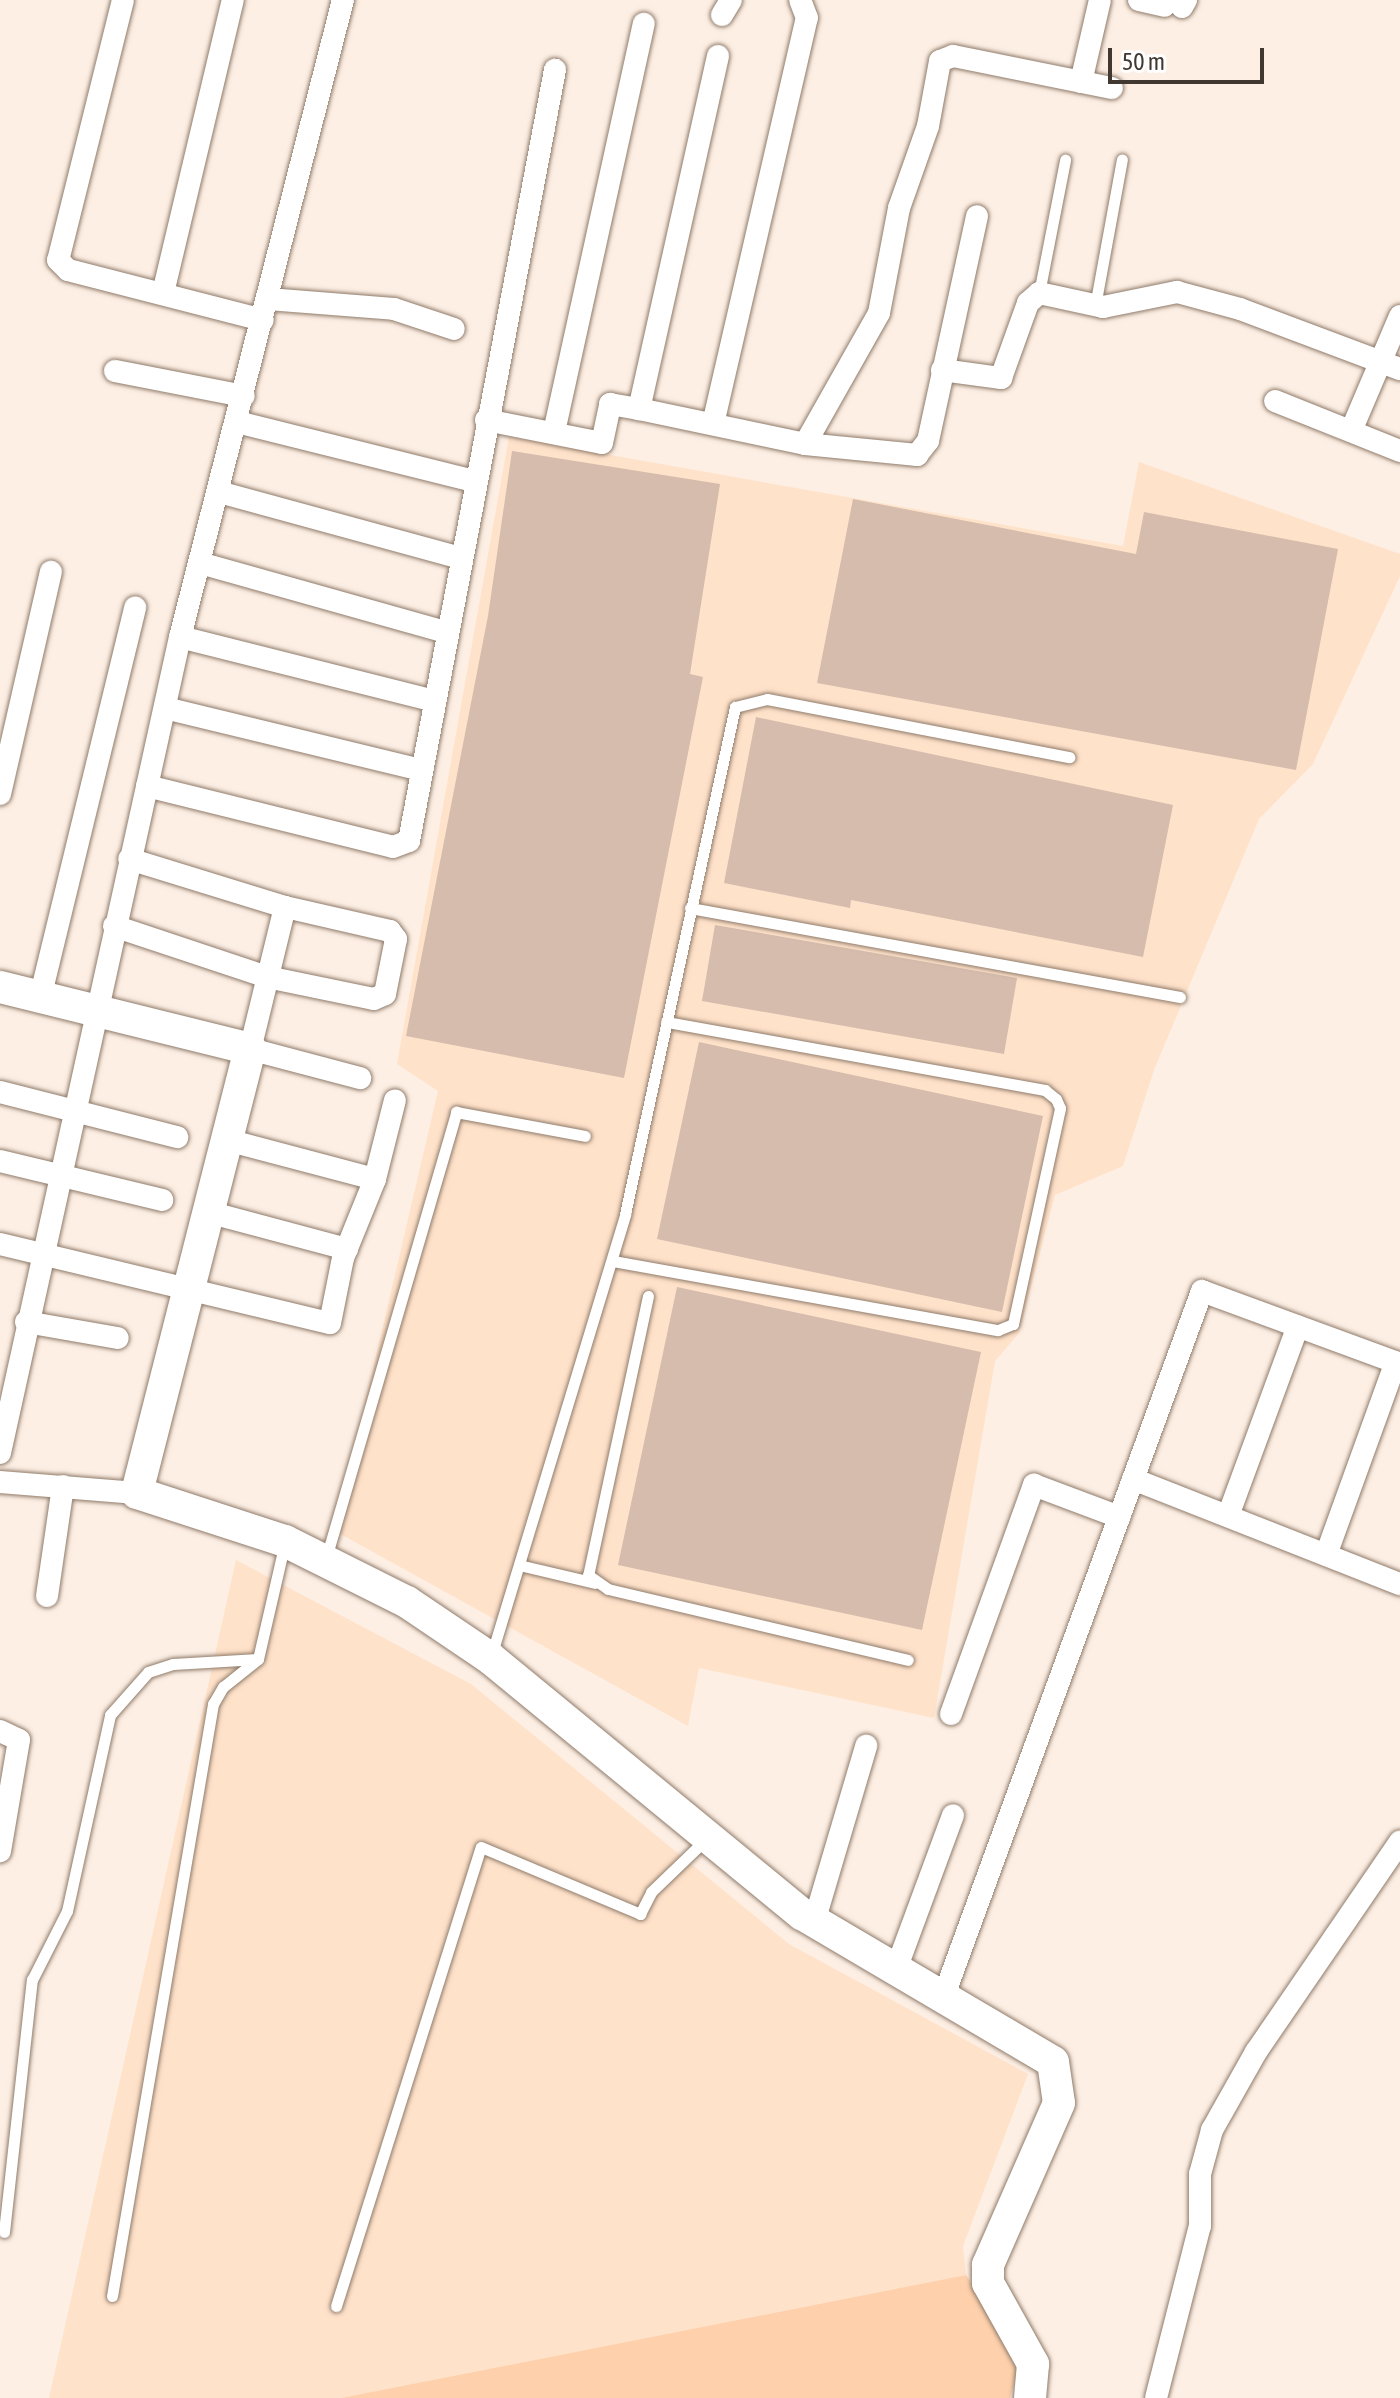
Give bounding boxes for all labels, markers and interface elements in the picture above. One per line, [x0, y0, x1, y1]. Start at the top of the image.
scale bar [1112, 32, 1268, 82]
text: 50 m [1122, 48, 1165, 75]

